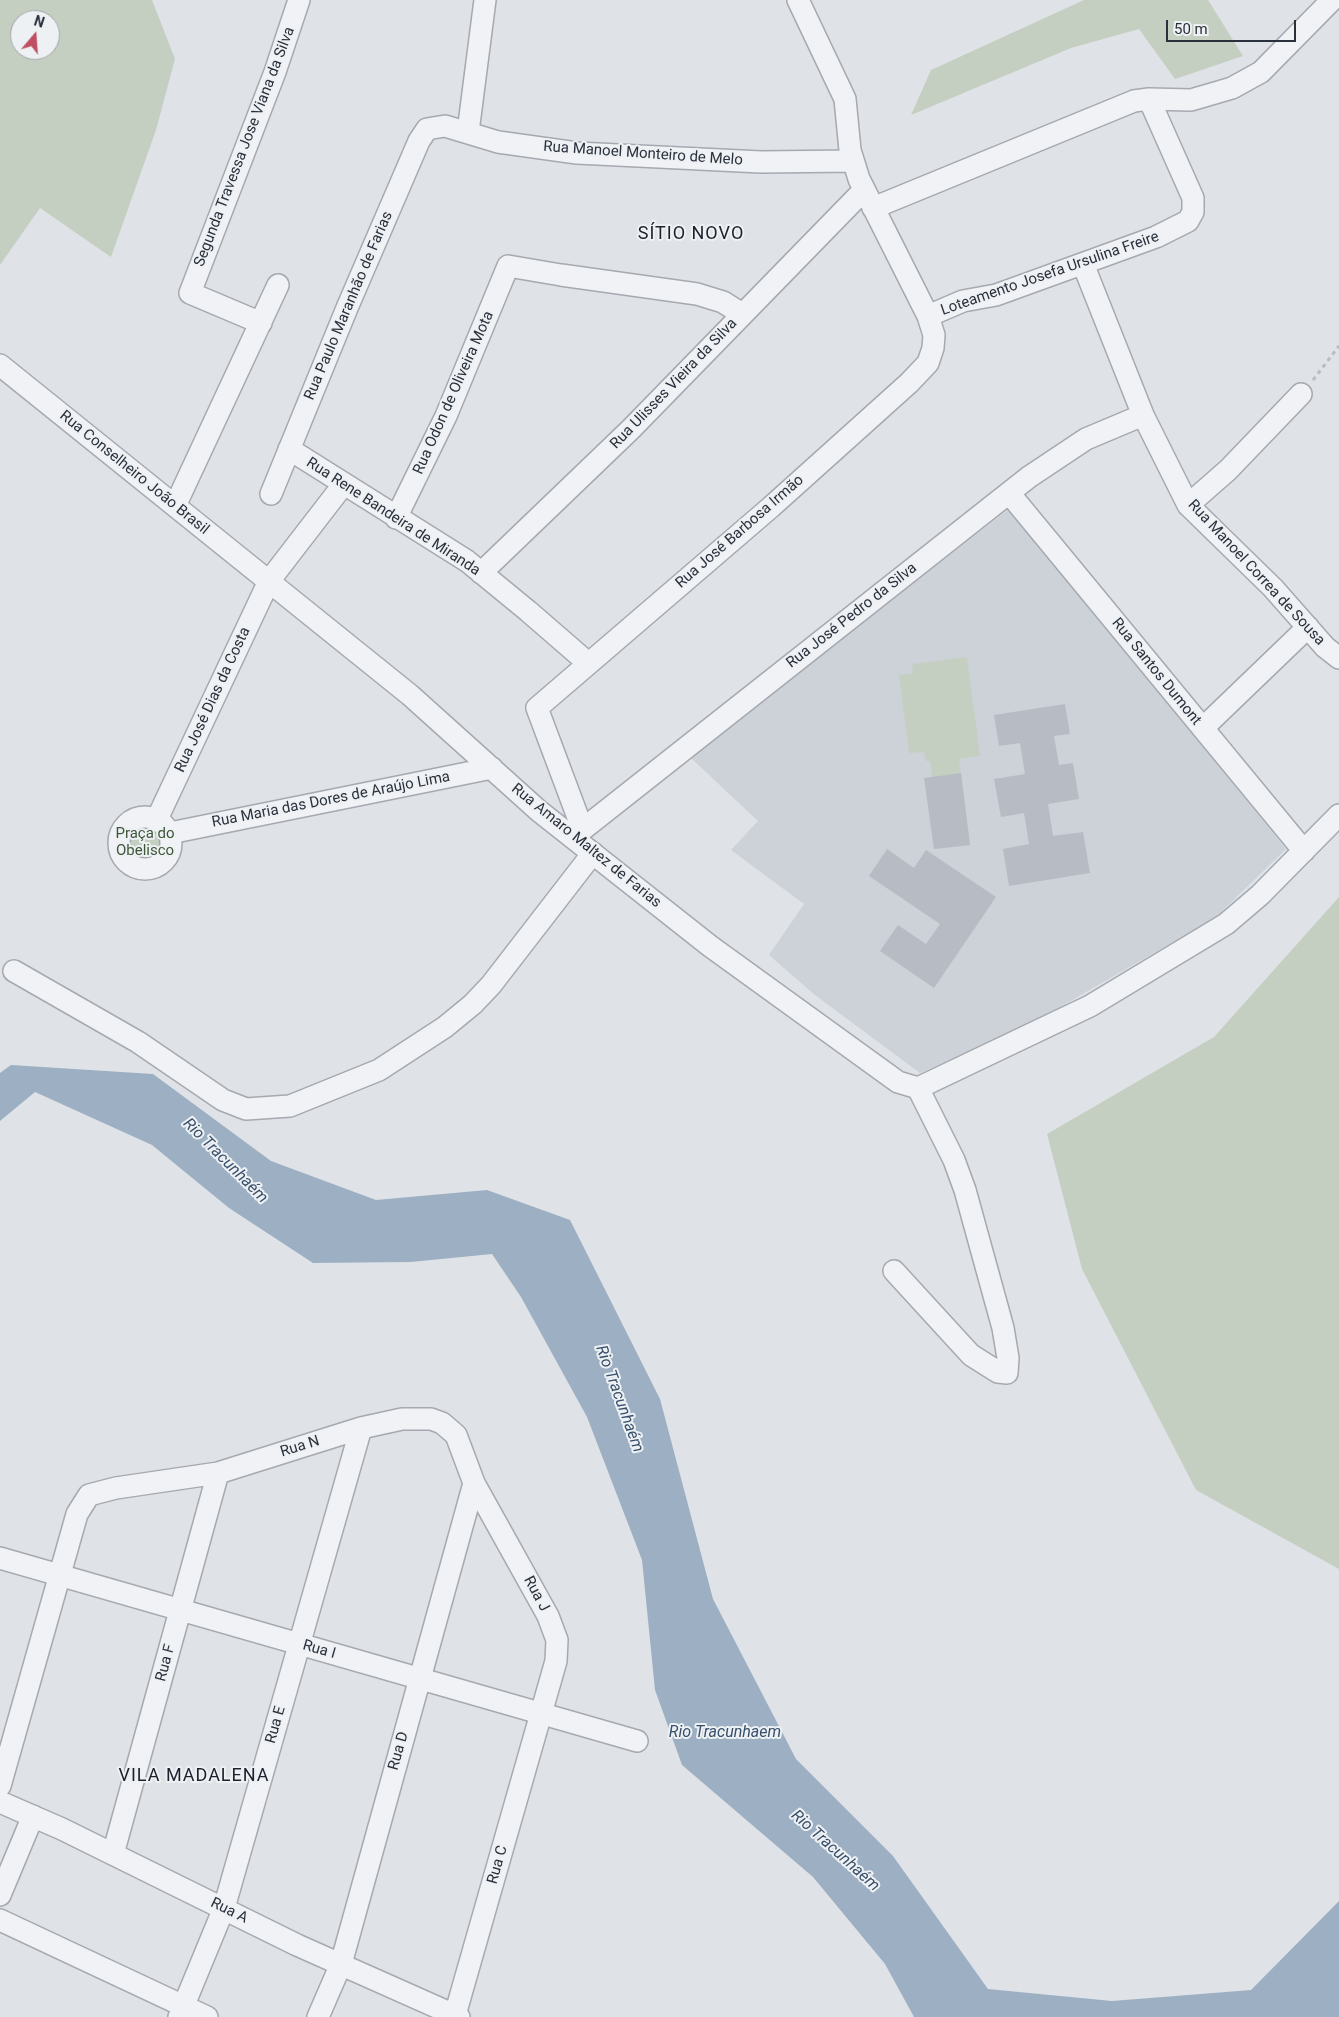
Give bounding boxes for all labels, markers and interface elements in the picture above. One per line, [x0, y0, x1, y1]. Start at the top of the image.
north arrow [10, 10, 60, 60]
scale bar [1169, 10, 1299, 42]
text: N [32, 13, 46, 31]
text: 50 m [1174, 20, 1208, 38]
street label: Segunda Travessa Jose Viana da Silva [191, 24, 299, 270]
street label: Rua Manoel Monteiro de Melo [543, 138, 743, 170]
street label: Rua Paulo Maranhão de Farias [301, 209, 397, 403]
district label: SÍTIO NOVO [636, 223, 746, 245]
street label: Loteamento Josefa Ursulina Freire [939, 228, 1161, 320]
street label: Rua Odon de Oliveira Mota [410, 309, 498, 477]
street label: Rua Ulisses Vieira da Silva [607, 315, 741, 453]
street label: Rua Conselheiro João Brasil [56, 407, 212, 539]
street label: Rua Rene Bandeira de Miranda [303, 454, 483, 580]
street label: Rua José Barbosa Irmão [672, 471, 808, 593]
street label: Rua Manoel Correa de Sousa [1184, 496, 1328, 650]
street label: Rua José Pedro da Silva [783, 560, 921, 672]
street label: Rua Santos Dumont [1107, 615, 1205, 729]
street label: Rua José Dias da Costa [171, 624, 255, 776]
street label: Rua Maria das Dores de Araújo Lima [210, 768, 452, 832]
street label: Rua Amaro Maltez de Farias [507, 780, 665, 912]
park label: Praça do Obelisco [115, 825, 175, 860]
water label: Rio Tracunhaém [179, 1115, 271, 1207]
water label: Rio Tracunhaém [591, 1343, 647, 1455]
street label: Rua N [278, 1433, 322, 1461]
street label: Rua J [519, 1573, 553, 1615]
street label: Rua I [300, 1637, 338, 1663]
street label: Rua F [152, 1642, 180, 1684]
street label: Rua E [262, 1704, 290, 1746]
water label: Rio Tracunhaem [669, 1723, 781, 1743]
street label: Rua D [385, 1730, 413, 1772]
district label: VILA MADALENA [117, 1765, 271, 1787]
water label: Rio Tracunhaém [787, 1806, 883, 1896]
street label: Rua C [484, 1844, 512, 1886]
street label: Rua A [207, 1894, 251, 1928]

